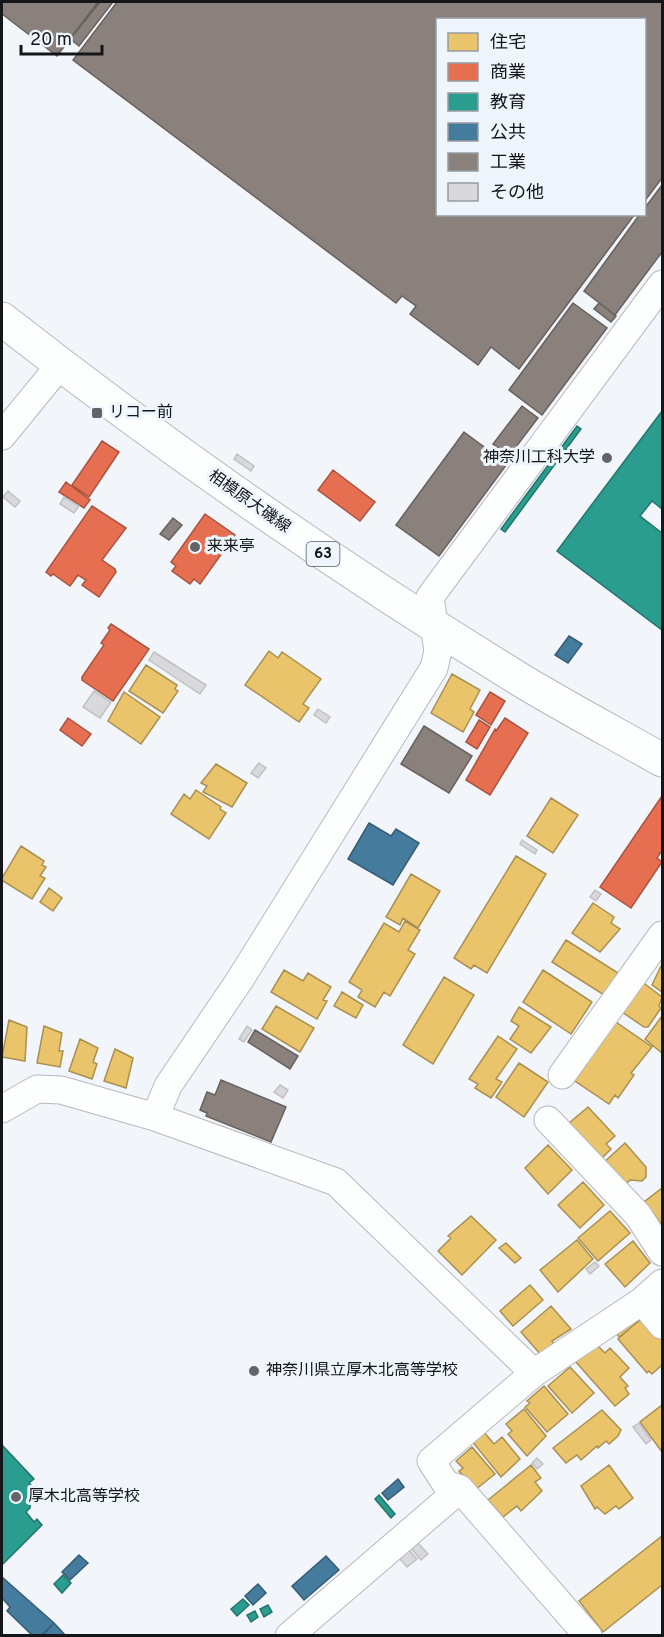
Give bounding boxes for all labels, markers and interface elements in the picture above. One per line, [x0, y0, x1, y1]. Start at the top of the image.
scale bar [21, 18, 102, 56]
legend [436, 18, 646, 216]
text: 20 m [30, 29, 72, 52]
text: 住宅 [490, 32, 526, 55]
text: 商業 [490, 62, 526, 85]
text: 教育 [490, 92, 526, 115]
text: 公共 [490, 122, 526, 145]
text: 工業 [490, 152, 526, 175]
text: その他 [490, 182, 544, 205]
place label: リコー前 [109, 403, 173, 423]
marker: リコー前 [90, 406, 104, 420]
place label: 神奈川工科大学 [483, 448, 595, 468]
marker: 神奈川工科大学 [600, 451, 614, 465]
street label: 相模原大磯線 [204, 466, 294, 538]
place label: 来来亭 [207, 537, 255, 557]
marker: 来来亭 [188, 540, 202, 554]
road number: 63 [306, 542, 340, 566]
place label: 神奈川県立厚木北高等学校 [266, 1361, 458, 1381]
marker: 神奈川県立厚木北高等学校 [247, 1364, 261, 1378]
place label: 厚木北高等学校 [28, 1487, 140, 1507]
marker: 厚木北高等学校 [9, 1490, 23, 1504]

